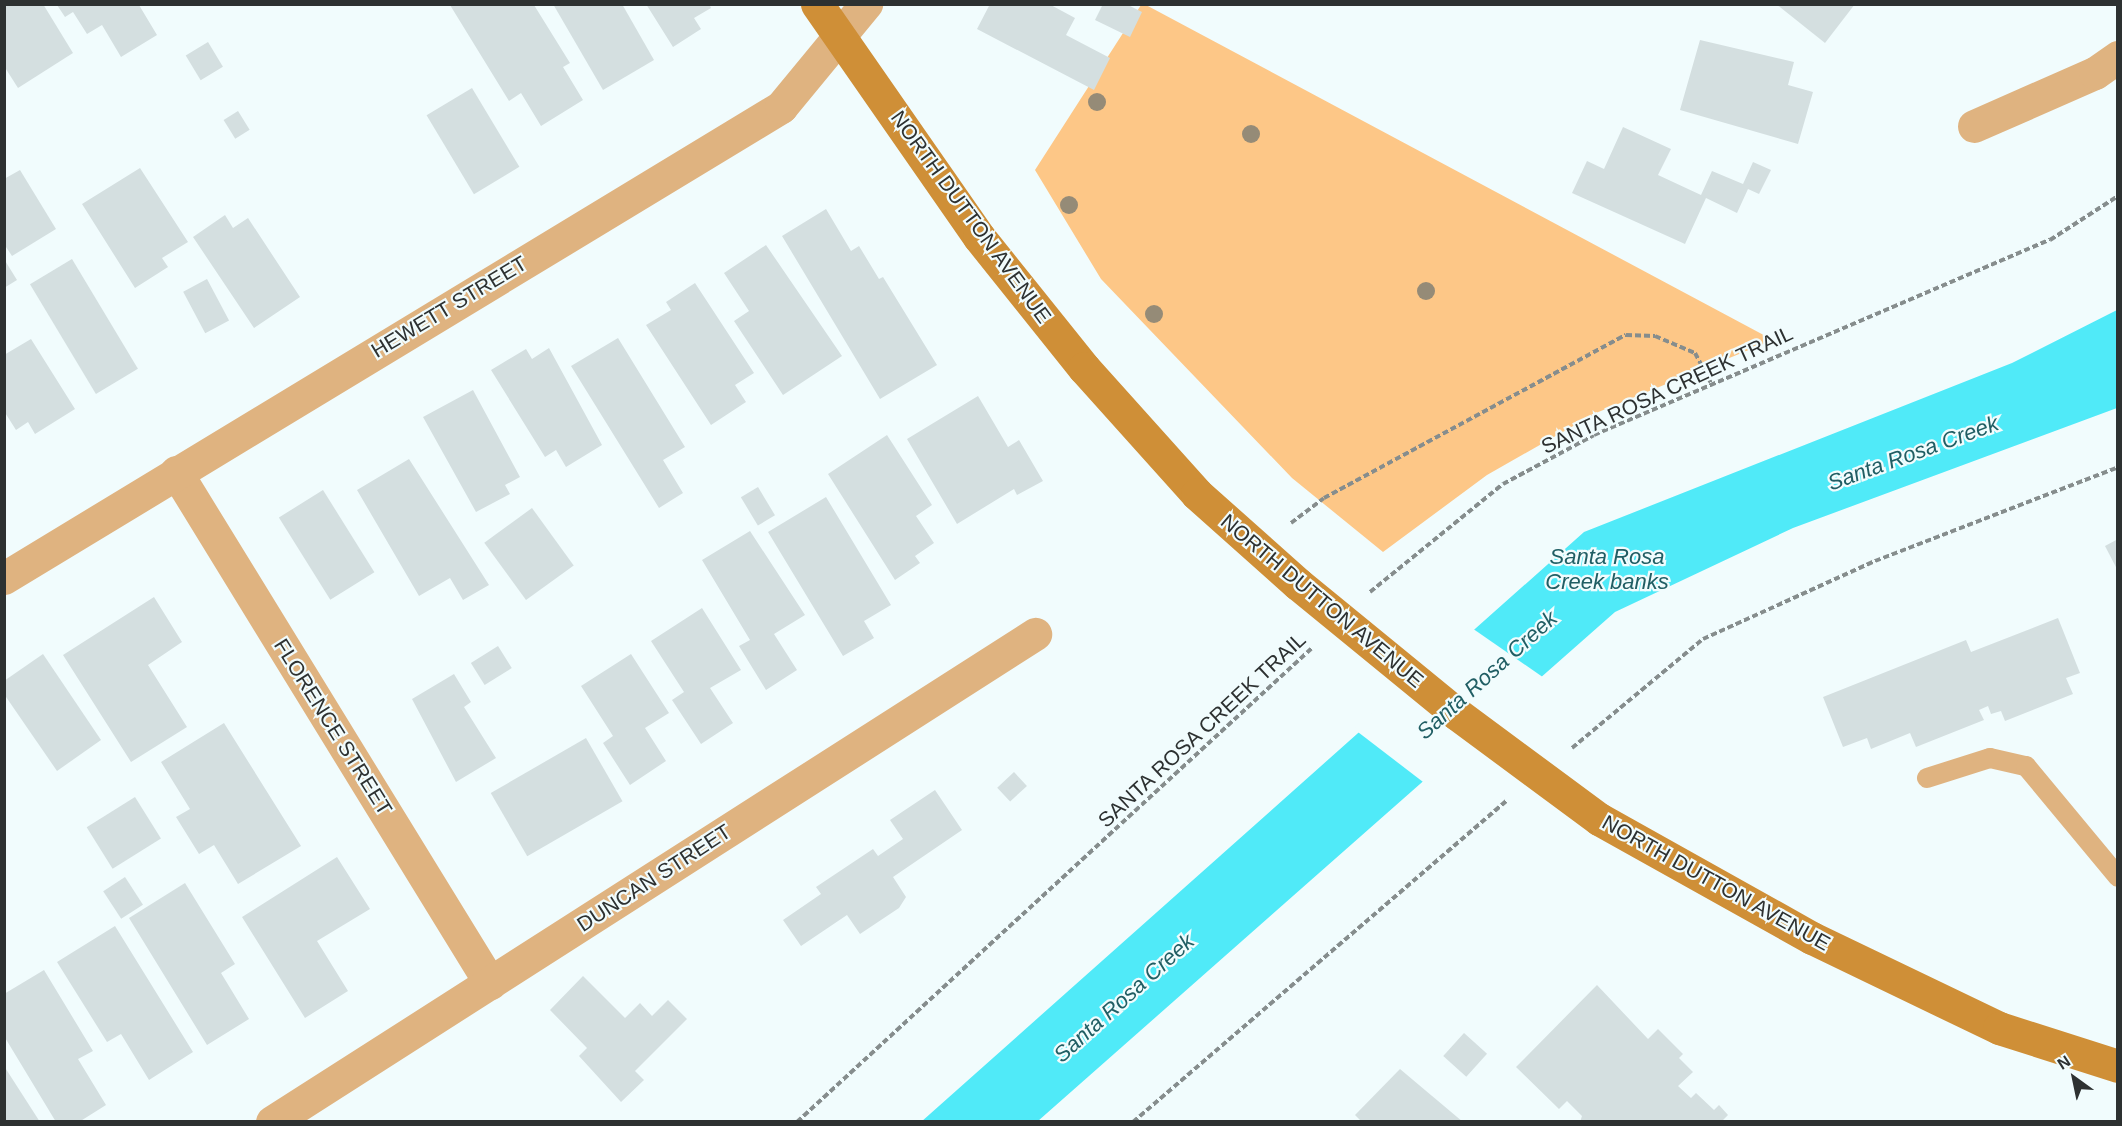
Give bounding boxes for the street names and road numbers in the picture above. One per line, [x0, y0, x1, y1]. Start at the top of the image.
street label: NORTH DUTTON AVENUE [885, 105, 1057, 329]
street label: HEWETT STREET [367, 251, 531, 363]
street label: SANTA ROSA CREEK TRAIL [1536, 320, 1798, 460]
street label: NORTH DUTTON AVENUE [1215, 508, 1429, 694]
street label: SANTA ROSA CREEK TRAIL [1092, 626, 1312, 834]
street label: FLORENCE STREET [269, 634, 397, 820]
street label: NORTH DUTTON AVENUE [1597, 809, 1835, 957]
street label: DUNCAN STREET [572, 819, 736, 937]

